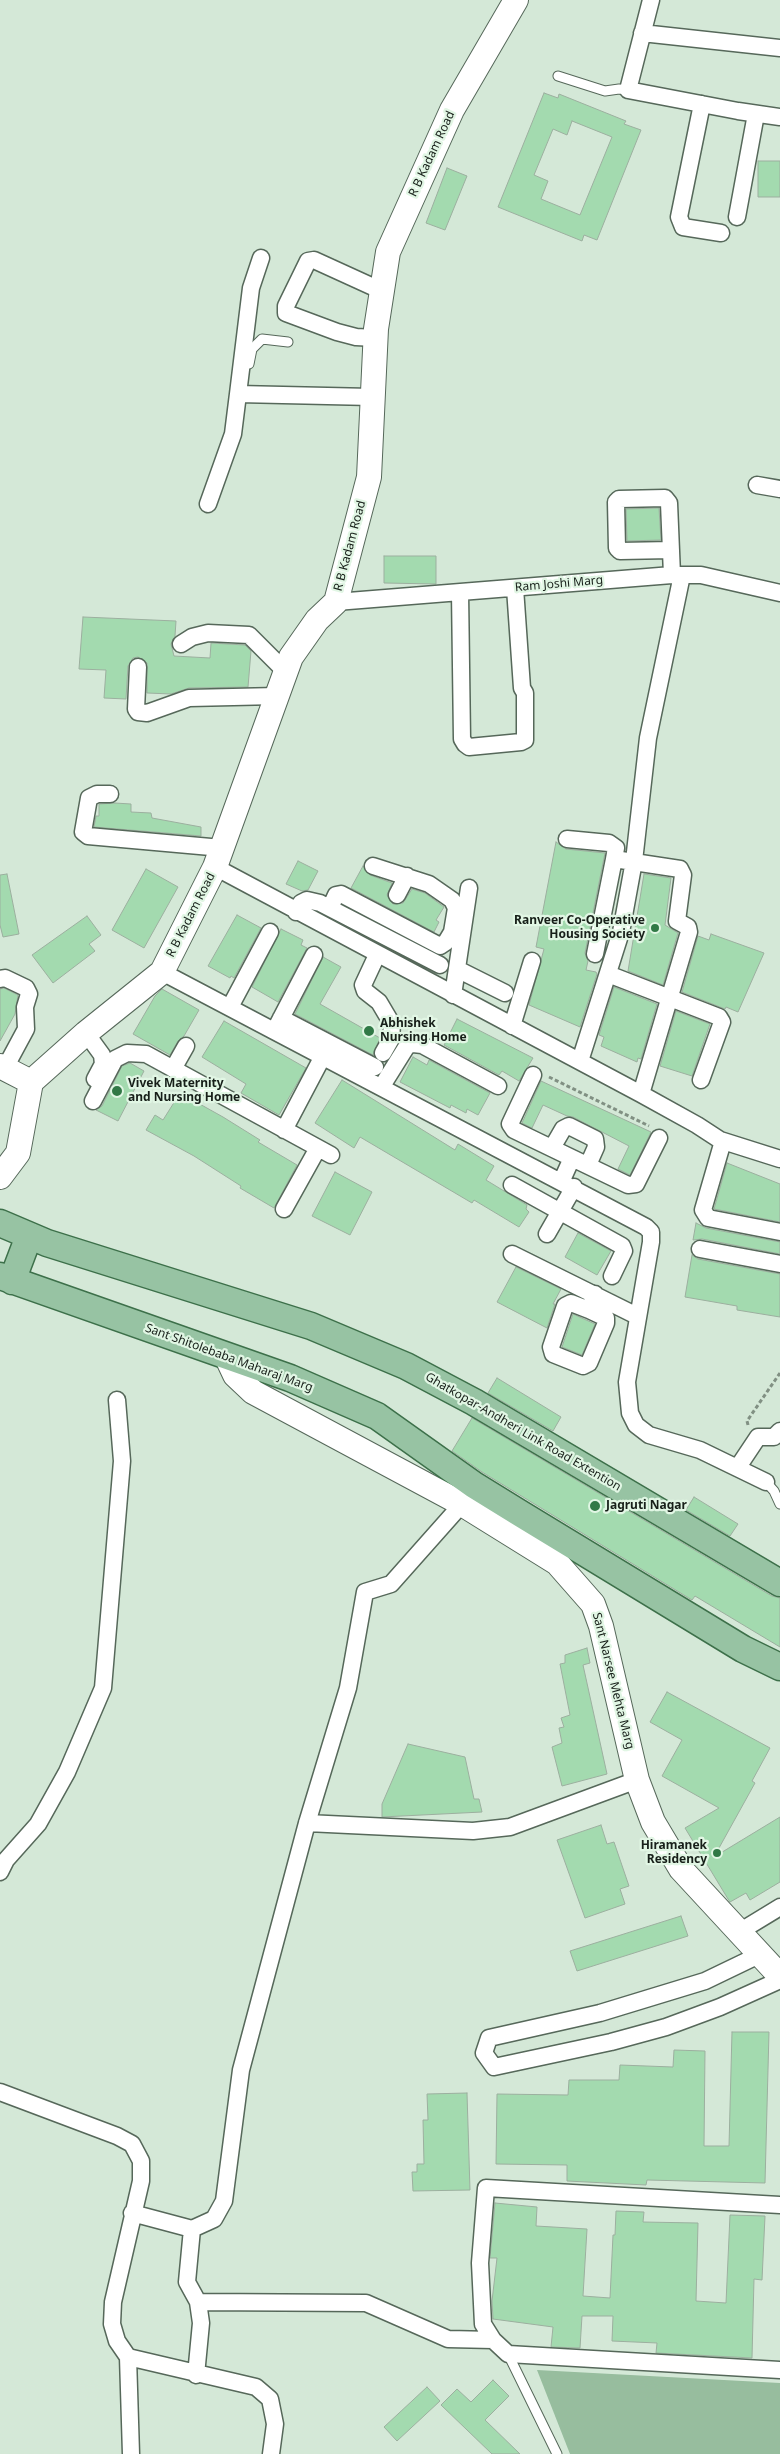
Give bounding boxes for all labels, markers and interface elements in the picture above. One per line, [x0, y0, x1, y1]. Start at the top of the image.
street label: R B Kadam Road [406, 109, 458, 199]
street label: R B Kadam Road [331, 499, 369, 593]
street label: Ram Joshi Marg [514, 573, 604, 595]
street label: R B Kadam Road [163, 870, 219, 960]
place label: Ranveer Co-Operative Housing Society [514, 914, 645, 942]
marker: Ranveer Co-Operative Housing Society [649, 922, 661, 934]
place label: Abhishek Nursing Home [380, 1017, 467, 1045]
marker: Abhishek Nursing Home [362, 1024, 376, 1038]
place label: Vivek Maternity and Nursing Home [128, 1077, 240, 1105]
marker: Vivek Maternity and Nursing Home [110, 1084, 124, 1098]
street label: Sant Shitolebaba Maharaj Marg [143, 1321, 315, 1395]
street label: Ghatkopar-Andheri Link Road Extention [423, 1370, 623, 1494]
marker: Jagruti Nagar [588, 1499, 602, 1513]
place label: Jagruti Nagar [606, 1499, 687, 1513]
street label: Sant Narsee Mehta Marg [589, 1611, 637, 1751]
place label: Hiramanek Residency [641, 1839, 707, 1867]
marker: Hiramanek Residency [711, 1847, 723, 1859]

